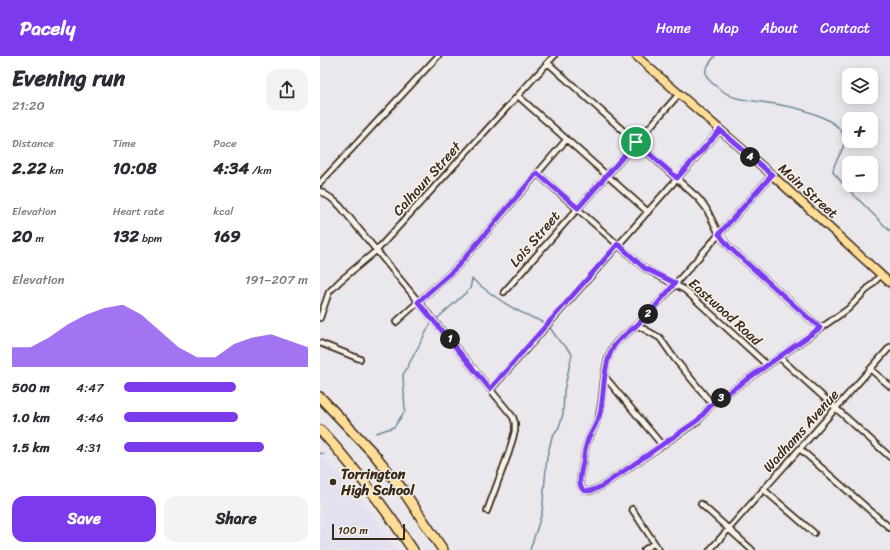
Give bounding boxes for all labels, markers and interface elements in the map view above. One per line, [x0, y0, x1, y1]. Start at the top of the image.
text: Pacely [20, 12, 75, 45]
text: Home [656, 16, 691, 41]
text: Map [713, 16, 739, 41]
text: About [761, 16, 798, 41]
text: Contact [820, 16, 870, 41]
text: Evening run [12, 59, 125, 98]
map controls [842, 68, 878, 192]
button: layers [842, 68, 878, 104]
button: share [266, 69, 308, 111]
text: 21:20 [12, 94, 45, 117]
button: + [842, 112, 878, 148]
pin [619, 125, 653, 159]
icon: arrive [625, 131, 647, 153]
text: Distance [12, 134, 54, 153]
text: Time [113, 134, 136, 153]
text: Pace [213, 134, 237, 153]
street label: Calhoun Street [386, 135, 469, 222]
pin: 4 [740, 147, 760, 167]
text: 4 [747, 147, 753, 166]
text: 2.22 [12, 153, 47, 183]
text: 10:08 [113, 153, 157, 183]
text: 4:34 [213, 153, 249, 183]
button: − [842, 156, 878, 192]
street label: Main Street [772, 157, 844, 225]
text: km [47, 161, 64, 180]
text: /km [249, 161, 272, 180]
text: Elevation [12, 202, 57, 221]
text: Heart rate [113, 202, 164, 221]
text: kcal [213, 202, 233, 221]
street label: Lois Street [503, 205, 567, 273]
text: 20 [12, 221, 33, 251]
text: 132 [113, 221, 139, 251]
text: 169 [213, 221, 241, 251]
text: m [33, 229, 44, 248]
text: bpm [139, 229, 162, 248]
text: Elevation [12, 268, 65, 291]
text: 191–207 m [245, 268, 308, 291]
street label: Eastwood Road [682, 272, 769, 353]
pin: 2 [638, 304, 658, 324]
text: 2 [645, 304, 651, 323]
pin: 1 [440, 329, 460, 349]
text: 1 [448, 329, 452, 348]
text: 500 m [12, 376, 50, 399]
text: 4:47 [76, 376, 104, 399]
street label: Wadhams Avenue [757, 384, 845, 478]
pin: 3 [711, 388, 731, 408]
text: 3 [718, 388, 724, 407]
text: 1.0 km [12, 406, 50, 429]
text: 4:46 [76, 406, 104, 429]
text: 1.5 km [12, 436, 50, 459]
text: 4:31 [76, 436, 101, 459]
place label: Torrington High School [340, 462, 415, 503]
marker: Torrington High School [328, 477, 338, 487]
button: Save [12, 496, 156, 542]
button: Share [164, 496, 308, 542]
text: 100 m [338, 521, 368, 540]
scale bar [332, 522, 405, 541]

